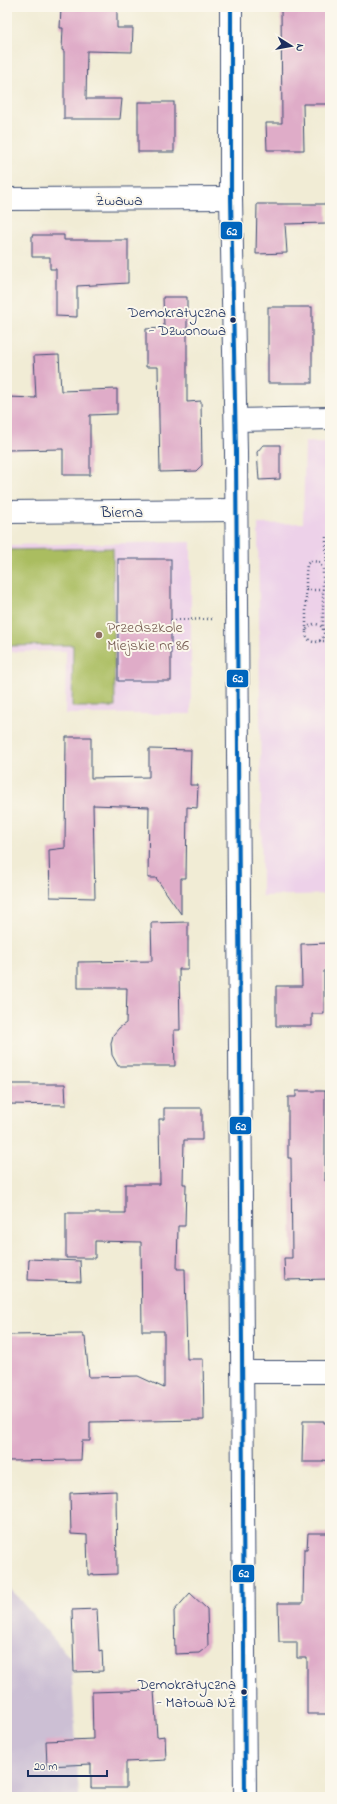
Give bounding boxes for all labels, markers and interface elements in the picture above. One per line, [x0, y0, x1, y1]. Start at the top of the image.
north arrow [271, 26, 311, 66]
text: N [291, 43, 308, 53]
street label: Żwawa [95, 189, 143, 213]
line badge: 62 [220, 221, 243, 240]
text: 62 [226, 224, 238, 240]
place label: Demokratyczna - Dzwonowa [127, 302, 226, 342]
marker: Demokratyczna - Dzwonowa [228, 315, 238, 325]
street label: Bierna [100, 501, 143, 525]
place label: Przedszkole Miejskie nr 86 [107, 616, 189, 658]
marker: Przedszkole Miejskie nr 86 [94, 630, 104, 640]
line badge: 62 [226, 669, 249, 688]
text: 62 [232, 671, 244, 687]
line badge: 62 [229, 1116, 252, 1135]
text: 62 [235, 1119, 247, 1135]
line badge: 62 [232, 1564, 255, 1583]
text: 62 [238, 1566, 250, 1582]
place label: Demokratyczna - Matowa NŻ [137, 1674, 236, 1714]
marker: Demokratyczna - Matowa NŻ [239, 1687, 249, 1697]
scale bar [28, 1752, 107, 1778]
text: 20 m [34, 1758, 57, 1776]

